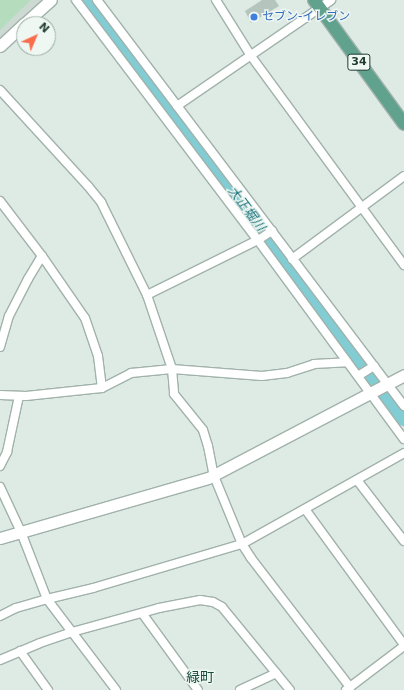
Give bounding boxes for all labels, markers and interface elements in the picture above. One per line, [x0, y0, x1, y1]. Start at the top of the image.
place label: セブン-イレブン [262, 10, 350, 24]
marker: セブン-イレブン [249, 12, 259, 22]
north arrow [16, 16, 56, 56]
text: N [36, 20, 52, 36]
road number: 34 [347, 53, 371, 71]
water label: 大正堀川 [224, 184, 268, 234]
district label: 緑町 [186, 669, 214, 685]

